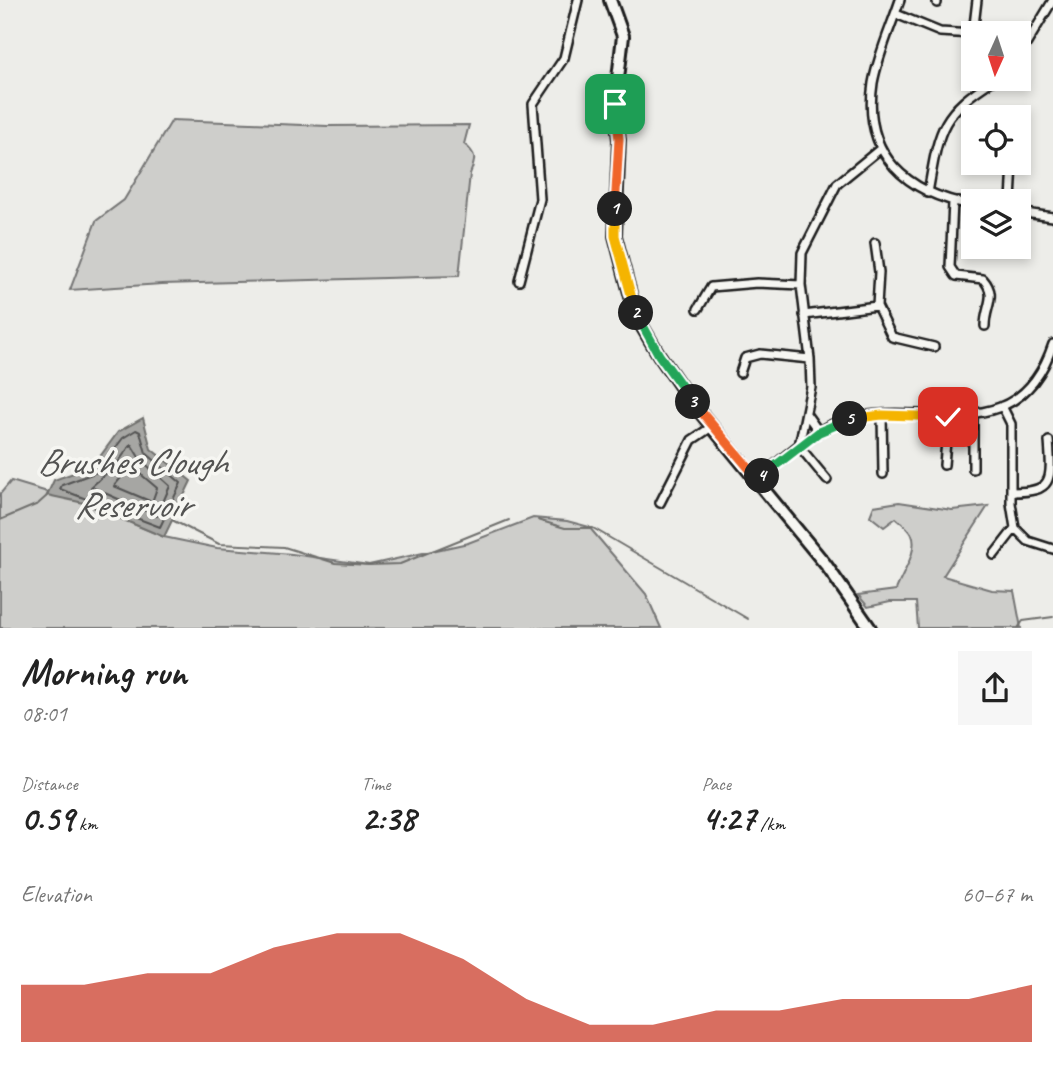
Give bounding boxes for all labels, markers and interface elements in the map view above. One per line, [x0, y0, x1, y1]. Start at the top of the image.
north arrow [961, 21, 1031, 91]
map controls [961, 21, 1031, 259]
pin [585, 74, 645, 134]
icon: arrive [596, 85, 634, 123]
button: locate [961, 105, 1031, 175]
button: layers [961, 189, 1031, 259]
pin: 1 [598, 192, 632, 227]
text: 1 [610, 196, 619, 220]
pin: 2 [618, 296, 654, 330]
text: 2 [631, 300, 640, 324]
pin: 3 [676, 384, 710, 420]
pin [918, 387, 978, 447]
text: 3 [688, 389, 697, 413]
icon: check [929, 398, 967, 436]
pin: 5 [832, 402, 868, 436]
text: 5 [845, 406, 854, 430]
water label: Brushes Clough Reservoir [37, 438, 230, 528]
pin: 4 [744, 458, 780, 494]
text: 4 [757, 463, 766, 487]
text: Morning run [21, 649, 187, 696]
button: share [958, 651, 1032, 725]
text: 08:01 [21, 699, 67, 728]
text: Distance [21, 772, 78, 796]
text: Time [361, 772, 390, 796]
text: Pace [702, 772, 731, 796]
text: 0.59 [21, 796, 74, 841]
text: 2:38 [361, 796, 416, 841]
text: 4:27 [702, 796, 756, 841]
text: km [74, 812, 97, 836]
text: /km [756, 812, 785, 836]
text: Elevation [21, 880, 92, 909]
text: 60–67 m [962, 880, 1032, 909]

